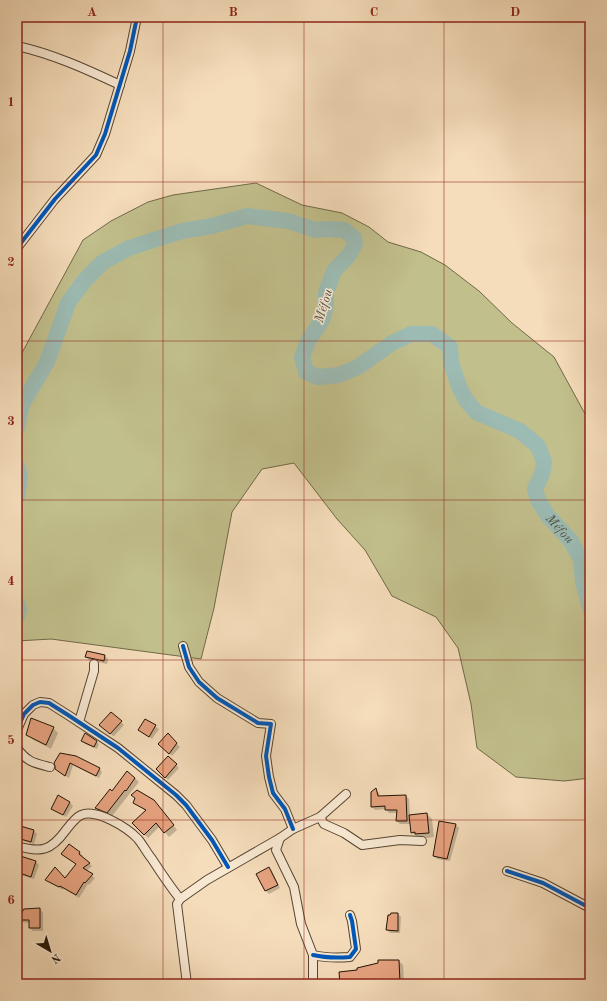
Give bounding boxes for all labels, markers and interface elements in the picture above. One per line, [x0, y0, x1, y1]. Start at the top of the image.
text: A [87, 6, 97, 19]
text: B [228, 6, 238, 19]
text: C [370, 6, 378, 19]
text: D [510, 6, 520, 19]
text: 1 [7, 96, 15, 109]
text: 2 [7, 256, 15, 269]
water label: Méfou [312, 287, 335, 325]
text: 3 [7, 415, 15, 428]
water label: Méfou [542, 511, 577, 546]
text: 4 [7, 575, 15, 588]
text: 5 [7, 734, 15, 747]
text: 6 [7, 894, 15, 907]
north arrow [30, 931, 70, 971]
text: N [48, 951, 62, 965]

